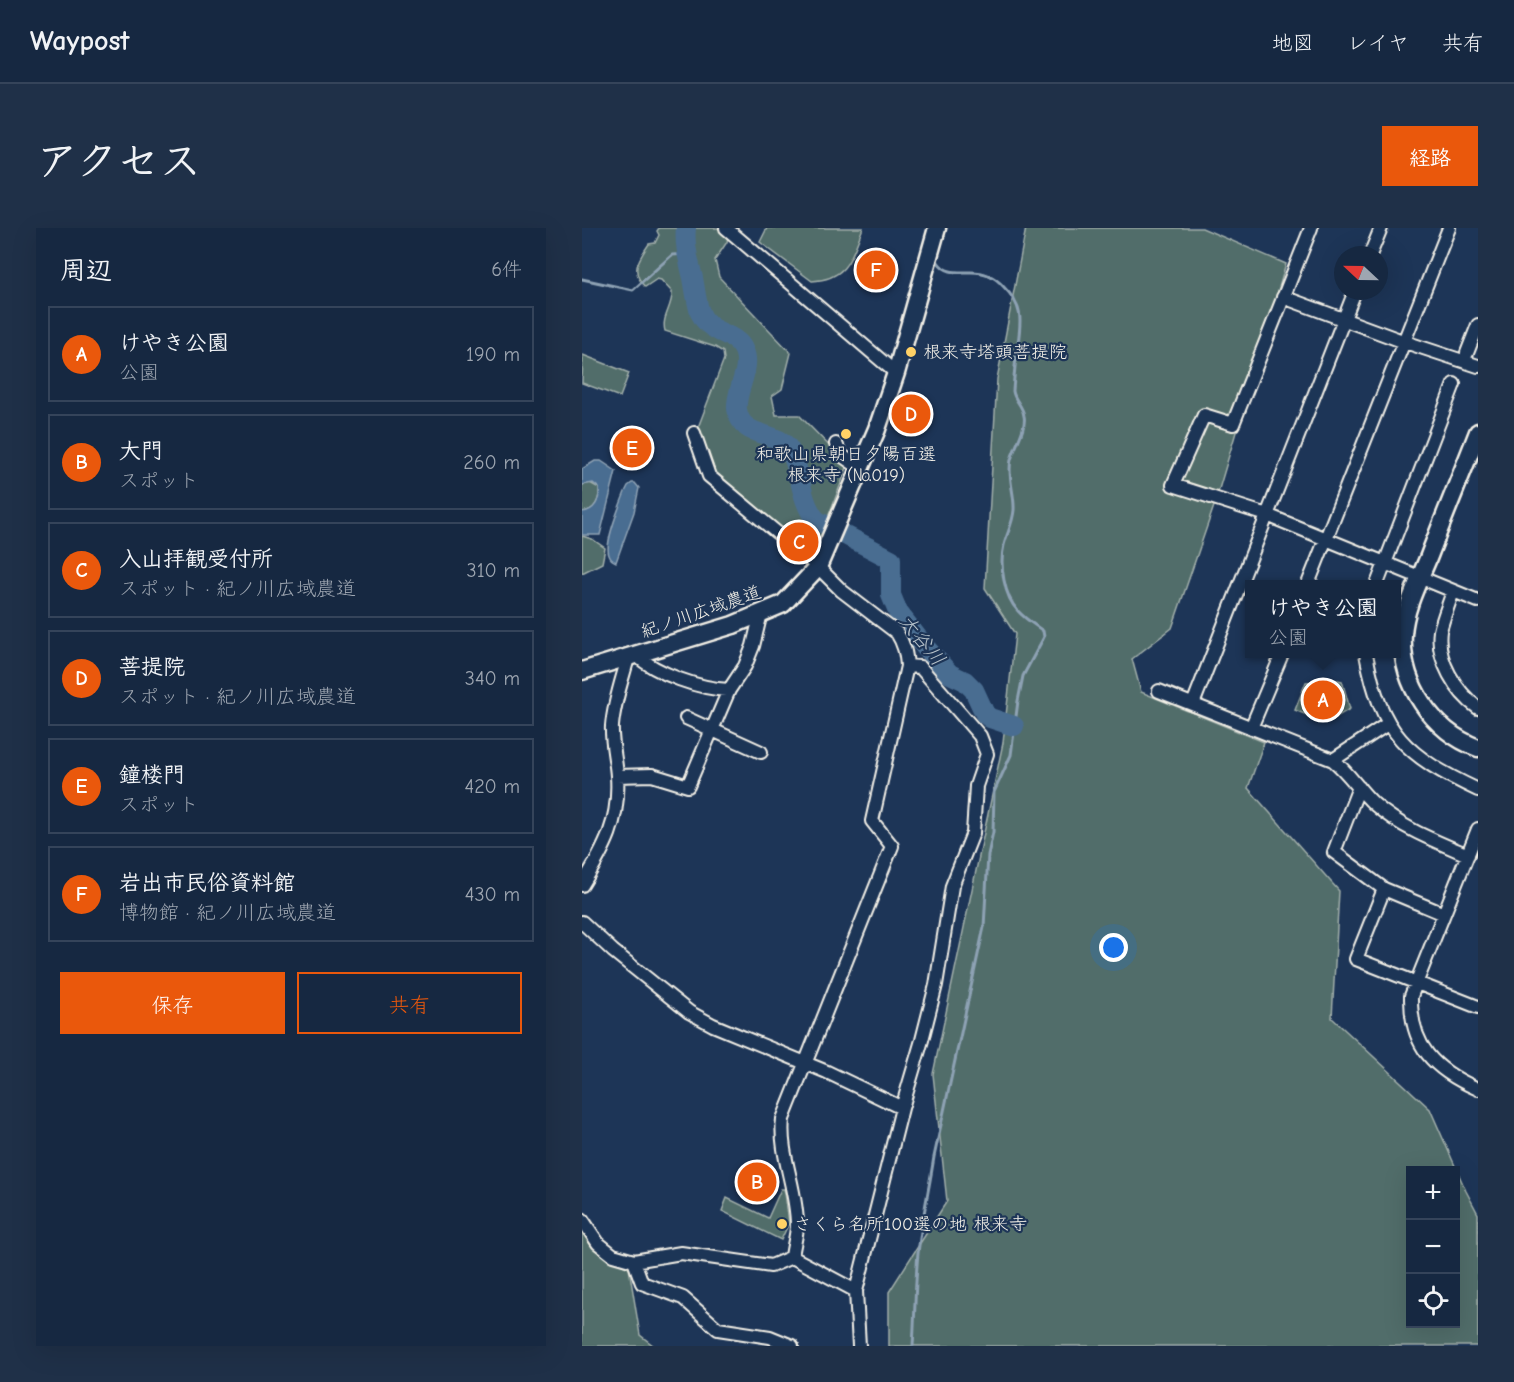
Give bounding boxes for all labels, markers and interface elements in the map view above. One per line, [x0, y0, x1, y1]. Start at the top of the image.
text: Waypost [30, 25, 130, 57]
text: 地図 [1272, 31, 1314, 55]
text: レイヤ [1347, 31, 1409, 55]
text: 共有 [1442, 31, 1484, 55]
button: 経路 [1382, 126, 1478, 186]
text: アクセス [36, 137, 201, 186]
north arrow [1334, 246, 1388, 300]
pin: F [856, 248, 896, 292]
text: 周辺 [60, 256, 112, 286]
text: 6件 [491, 258, 522, 281]
text: けやき公園 [119, 330, 229, 356]
place label: 根来寺塔頭菩提院 [923, 342, 1067, 363]
text: A [76, 343, 87, 366]
text: 190 m [466, 343, 520, 366]
marker: 根来寺塔頭菩提院 [904, 345, 918, 359]
text: 公園 [119, 361, 159, 384]
pin: D [892, 392, 930, 436]
pin: E [613, 426, 652, 470]
marker: 和歌山県朝日夕陽百選 根来寺 (№019) [839, 427, 853, 441]
text: 大門 [119, 438, 163, 464]
place label: 和歌山県朝日夕陽百選 根来寺 (№019) [756, 444, 936, 486]
text: B [75, 451, 88, 474]
text: 260 m [463, 451, 520, 474]
text: スポット [119, 469, 199, 492]
pin: C [780, 520, 818, 564]
text: 入山拝観受付所 [119, 546, 273, 572]
text: C [75, 559, 88, 582]
text: 310 m [467, 559, 520, 582]
text: スポット · 紀ノ川広域農道 [119, 577, 356, 600]
popup [1245, 580, 1401, 658]
street label: 紀ノ川広域農道 [638, 582, 764, 642]
text: けやき公園 [1268, 595, 1378, 621]
water label: 大谷川 [894, 609, 950, 671]
text: 公園 [1268, 626, 1308, 649]
text: 菩提院 [119, 654, 185, 680]
text: D [75, 667, 88, 690]
text: 340 m [465, 667, 520, 690]
pin: A [1304, 678, 1342, 722]
text: スポット · 紀ノ川広域農道 [119, 685, 356, 708]
text: 鐘楼門 [119, 762, 185, 788]
text: E [76, 775, 87, 798]
text: 420 m [464, 775, 520, 798]
text: スポット [119, 793, 199, 816]
text: 岩出市民俗資料館 [119, 870, 295, 896]
text: F [76, 883, 87, 906]
text: 430 m [465, 883, 520, 906]
text: 博物館 · 紀ノ川広域農道 [119, 901, 336, 924]
your location [1099, 933, 1128, 962]
button: 保存 [60, 972, 285, 1034]
button: 共有 [297, 972, 522, 1034]
pin: B [738, 1160, 777, 1204]
map controls [1406, 1166, 1460, 1328]
button: + [1406, 1166, 1460, 1220]
place label: さくら名所100選の地 根来寺 [794, 1214, 1027, 1235]
marker: さくら名所100選の地 根来寺 [775, 1217, 789, 1231]
button: − [1406, 1220, 1460, 1274]
button: locate [1406, 1274, 1460, 1328]

